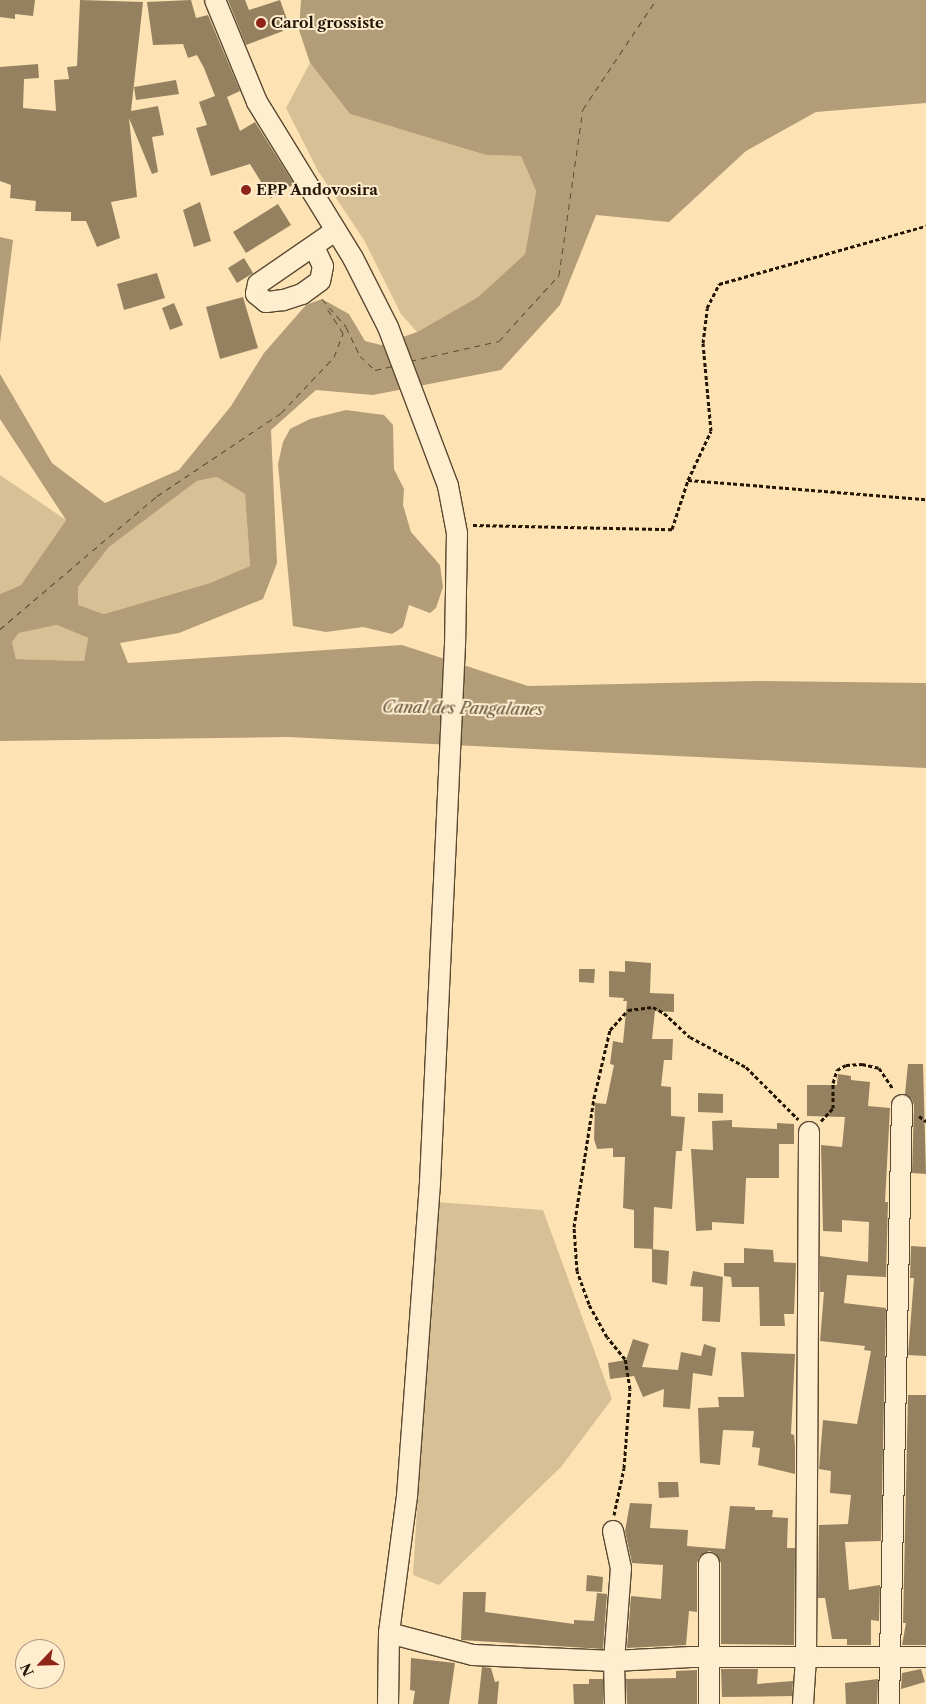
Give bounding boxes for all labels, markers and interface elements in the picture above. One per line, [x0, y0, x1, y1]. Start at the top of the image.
place label: Carol grossiste [271, 14, 384, 32]
marker: Carol grossiste [255, 17, 267, 29]
place label: EPP Andovosira [256, 181, 379, 199]
marker: EPP Andovosira [240, 184, 252, 196]
water label: Canal des Pangalanes [382, 697, 544, 719]
north arrow [15, 1639, 65, 1689]
text: N [17, 1660, 38, 1679]

